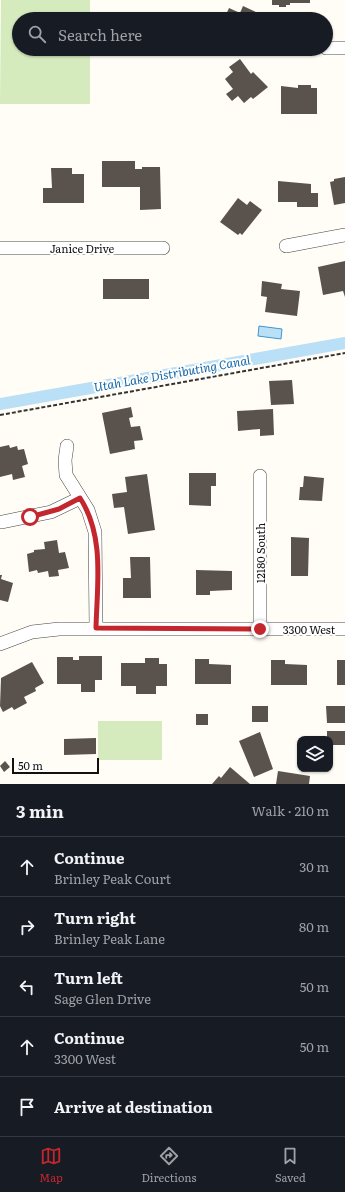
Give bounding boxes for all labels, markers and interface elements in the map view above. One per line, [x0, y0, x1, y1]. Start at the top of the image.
search box [12, 12, 333, 56]
icon: search [26, 23, 48, 45]
text: Search here [58, 23, 142, 46]
street label: Janice Drive [50, 240, 115, 256]
water label: Utah Lake Distributing Canal [92, 350, 252, 396]
route start [21, 508, 39, 526]
street label: 12180 South [252, 523, 268, 583]
route end [251, 620, 269, 638]
street label: 3300 West [283, 621, 336, 637]
map controls [297, 736, 333, 772]
button: layers [297, 736, 333, 772]
scale bar [12, 756, 99, 775]
text: 50 m [18, 757, 43, 773]
text: 3 min [16, 798, 64, 823]
text: Walk · 210 m [252, 801, 329, 820]
text: Continue [54, 846, 124, 869]
icon: ahead [16, 856, 38, 878]
text: 30 m [299, 857, 329, 876]
text: Brinley Peak Court [54, 869, 171, 888]
text: Turn right [54, 906, 136, 929]
icon: right [16, 916, 38, 938]
text: 80 m [299, 917, 329, 936]
text: Brinley Peak Lane [54, 929, 165, 948]
text: Turn left [54, 966, 123, 989]
icon: left [16, 976, 38, 998]
text: 50 m [300, 977, 329, 996]
text: Sage Glen Drive [54, 989, 151, 1008]
text: Continue [54, 1026, 124, 1049]
icon: ahead [16, 1036, 38, 1058]
text: 50 m [300, 1037, 329, 1056]
text: 3300 West [54, 1049, 116, 1068]
text: Arrive at destination [54, 1095, 213, 1118]
icon: arrive [16, 1096, 38, 1118]
tab: Map [39, 1145, 63, 1185]
tab: Directions [141, 1145, 196, 1185]
tab: Saved [275, 1145, 306, 1185]

